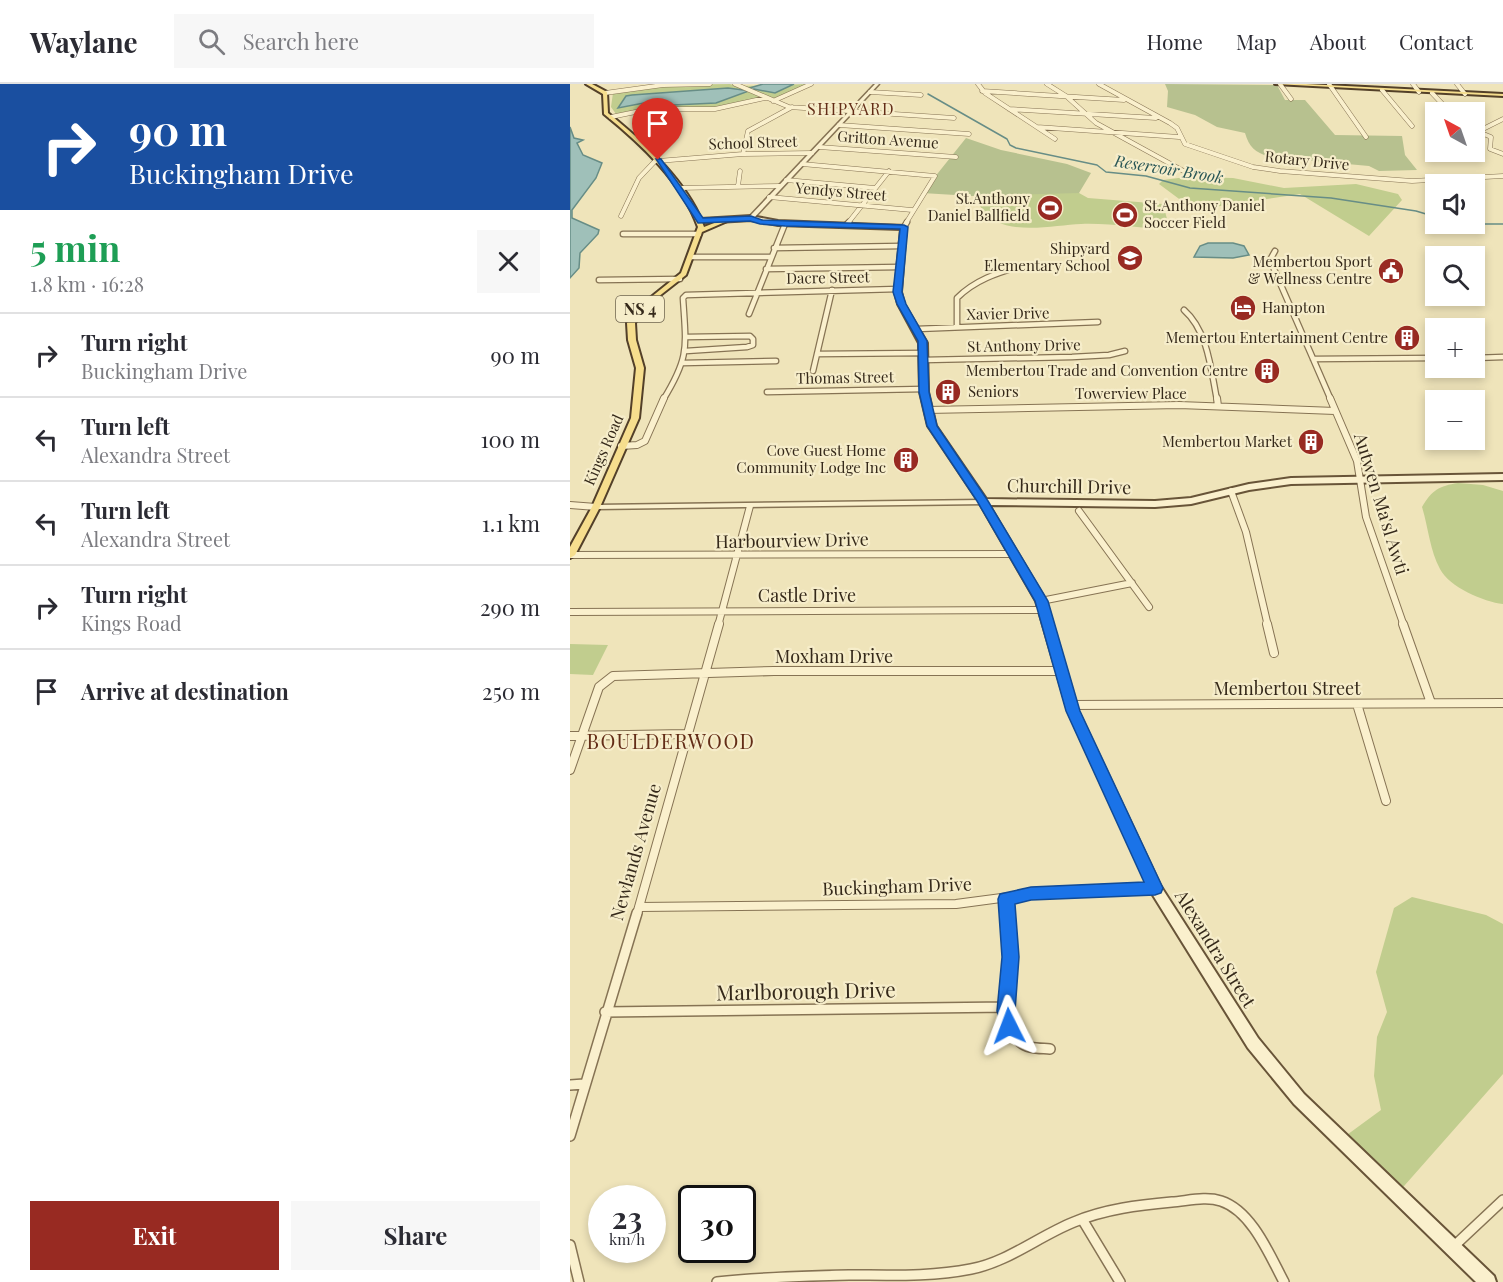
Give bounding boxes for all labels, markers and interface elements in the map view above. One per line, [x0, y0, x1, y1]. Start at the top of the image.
search box [174, 14, 594, 68]
text: Waylane [30, 23, 138, 60]
icon: search [195, 25, 228, 58]
text: Search here [243, 26, 359, 56]
text: Home [1147, 27, 1203, 55]
text: Map [1236, 27, 1277, 55]
text: About [1310, 27, 1366, 55]
text: Contact [1399, 27, 1473, 55]
pin [632, 98, 683, 160]
district label: SHIPYARD [807, 98, 895, 119]
text: 90 m [129, 101, 227, 157]
north arrow [1425, 102, 1485, 162]
map controls [1425, 102, 1485, 450]
icon: arrive [641, 107, 674, 140]
icon: right [30, 108, 108, 186]
street label: Gritton Avenue [837, 125, 939, 153]
street label: School Street [708, 130, 798, 154]
street label: Rotary Drive [1264, 146, 1350, 174]
water label: Reservoir Brook [1112, 149, 1225, 187]
text: Buckingham Drive [129, 155, 354, 191]
button: sound [1425, 174, 1485, 234]
street label: Yendys Street [794, 177, 888, 205]
place label: St.Anthony Daniel Ballfield [928, 188, 1030, 225]
sports icon: St.Anthony Daniel Ballfield [1035, 193, 1065, 223]
place label: St.Anthony Daniel Soccer Field [1144, 195, 1265, 232]
sports icon: St.Anthony Daniel Soccer Field [1110, 200, 1140, 230]
text: 5 min [30, 223, 120, 271]
button: close [477, 230, 540, 293]
place label: Shipyard Elementary School [984, 238, 1110, 275]
school or university icon: Shipyard Elementary School [1115, 243, 1145, 273]
button: search [1425, 246, 1485, 306]
place label: Membertou Sport & Wellness Centre [1248, 251, 1373, 288]
public building icon: Membertou Sport & Wellness Centre [1376, 256, 1406, 286]
street label: Dacre Street [786, 266, 871, 288]
text: 1.8 km · 16:28 [30, 270, 144, 297]
hotel icon: Hampton [1228, 293, 1258, 323]
road number: NS 4 [616, 296, 664, 322]
place label: Hampton [1262, 297, 1325, 317]
street label: Xavier Drive [966, 302, 1050, 324]
button: + [1425, 318, 1485, 378]
building icon: Memertou Entertainment Centre [1392, 323, 1422, 353]
text: Turn right [81, 327, 187, 357]
place label: Memertou Entertainment Centre [1165, 327, 1388, 347]
street label: St Anthony Drive [967, 334, 1081, 356]
icon: right [30, 339, 63, 372]
text: 90 m [491, 340, 540, 370]
building icon: Membertou Trade and Convention Centre [1252, 356, 1282, 386]
text: Buckingham Drive [81, 357, 247, 384]
place label: Membertou Trade and Convention Centre [966, 360, 1248, 380]
street label: Thomas Street [796, 366, 895, 388]
building icon: Seniors [933, 377, 963, 407]
place label: Seniors [968, 381, 1019, 401]
street label: Towerview Place [1075, 383, 1187, 403]
button: − [1425, 390, 1485, 450]
text: Turn left [81, 411, 170, 441]
street label: Kings Road [579, 411, 628, 488]
icon: left [30, 423, 63, 456]
text: 100 m [480, 424, 540, 454]
building icon: Membertou Market [1296, 427, 1326, 457]
street label: Autwen Ma'sl Awti [1349, 429, 1415, 578]
place label: Membertou Market [1162, 431, 1293, 451]
place label: Cove Guest Home Community Lodge Inc [736, 440, 886, 477]
text: Alexandra Street [81, 441, 230, 468]
building icon: Cove Guest Home Community Lodge Inc [891, 445, 921, 475]
street label: Churchill Drive [1007, 473, 1131, 499]
text: Turn left [81, 495, 170, 525]
icon: left [30, 507, 63, 540]
text: 1.1 km [482, 508, 540, 538]
text: Alexandra Street [81, 525, 230, 552]
street label: Harbourview Drive [715, 527, 869, 553]
text: Turn right [81, 579, 187, 609]
street label: Castle Drive [758, 583, 856, 607]
icon: right [30, 591, 63, 624]
text: 290 m [480, 592, 540, 622]
text: Kings Road [81, 609, 182, 636]
street label: Moxham Drive [775, 644, 893, 668]
icon: arrive [30, 675, 63, 708]
text: Arrive at destination [81, 676, 289, 706]
text: 250 m [482, 676, 540, 706]
street label: Membertou Street [1213, 676, 1361, 700]
district label: BOULDERWOOD [586, 727, 756, 754]
street label: Newlands Avenue [604, 780, 666, 923]
street label: Buckingham Drive [822, 871, 972, 901]
street label: Alexandra Street [1170, 884, 1262, 1012]
street label: Marlborough Drive [716, 974, 896, 1006]
position arrow [977, 994, 1041, 1058]
speed limit sign: 30 [678, 1185, 756, 1263]
text: 23 [612, 1197, 642, 1237]
button: Exit [30, 1201, 279, 1270]
button: Share [291, 1201, 540, 1270]
text: km/h [609, 1229, 645, 1249]

